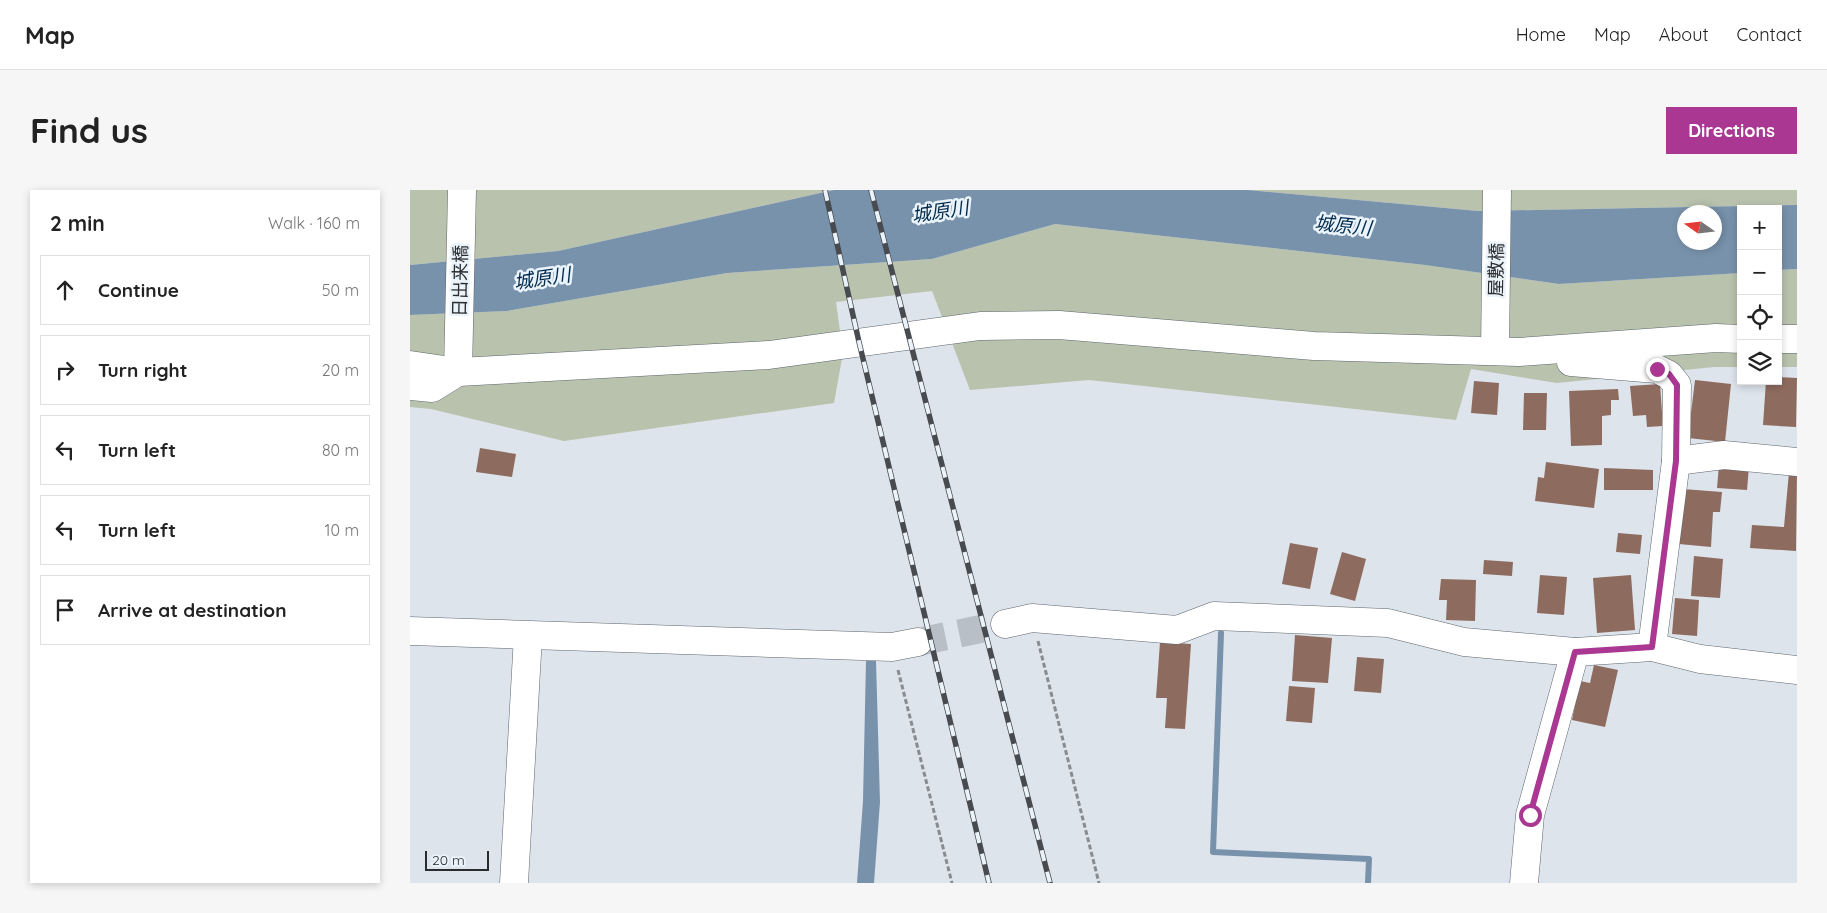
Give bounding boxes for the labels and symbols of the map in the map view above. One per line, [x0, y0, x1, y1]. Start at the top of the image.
water label: 城原川 [910, 195, 972, 227]
north arrow [1677, 205, 1722, 250]
water label: 城原川 [1313, 210, 1375, 240]
street label: 屋敷橋 [1484, 243, 1508, 297]
street label: 日出来橋 [448, 245, 472, 317]
water label: 城原川 [512, 262, 574, 294]
route end [1646, 358, 1669, 381]
route start [1519, 804, 1542, 827]
scale bar [425, 848, 489, 871]

